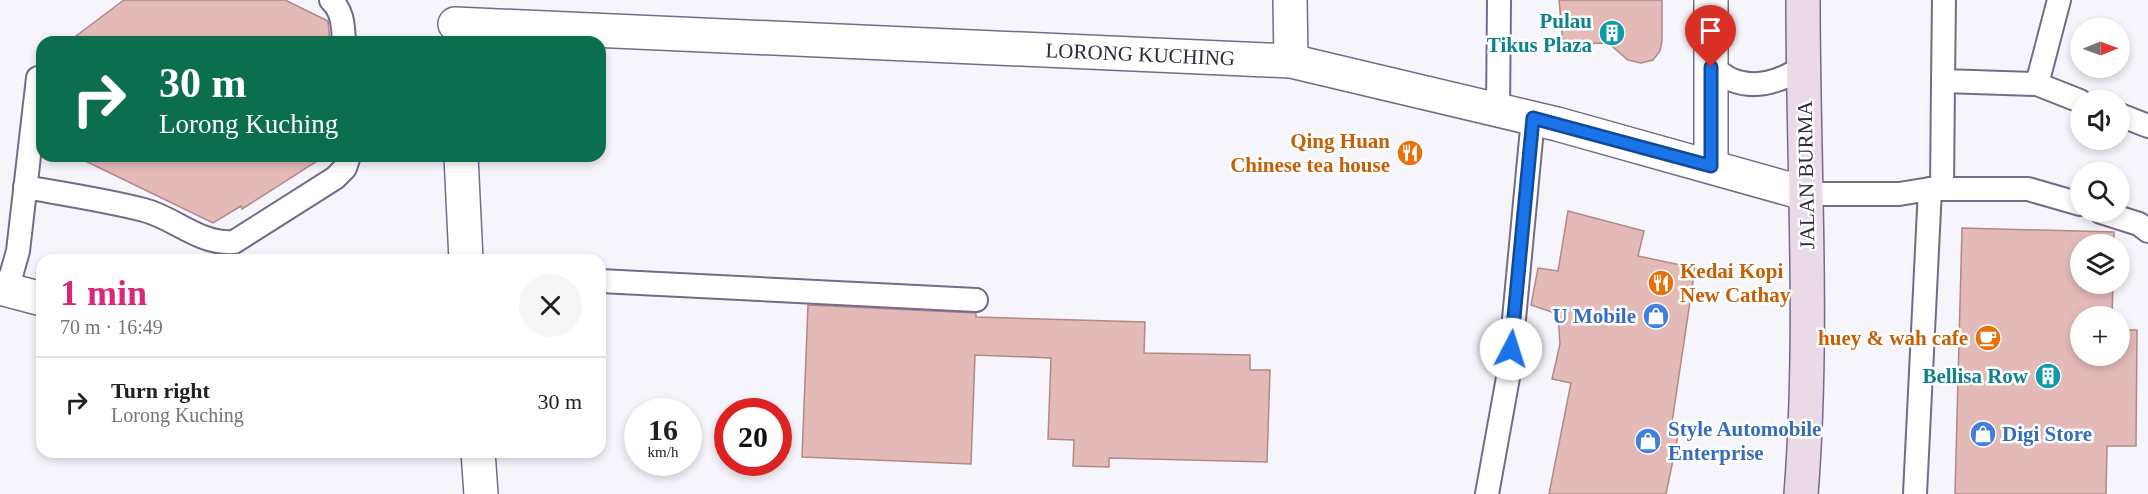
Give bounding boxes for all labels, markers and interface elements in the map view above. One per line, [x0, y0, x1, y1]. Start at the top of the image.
pin [1685, 5, 1736, 67]
place label: Pulau Tikus Plaza [1487, 9, 1592, 57]
icon: arrive [1694, 14, 1727, 47]
building icon: Pulau Tikus Plaza [1597, 18, 1627, 48]
north arrow [2070, 18, 2130, 78]
map controls [2070, 18, 2130, 366]
street label: LORONG KUCHING [1045, 38, 1236, 71]
icon: right [60, 60, 138, 138]
text: 30 m [159, 60, 247, 106]
button: sound [2070, 90, 2130, 150]
street label: JALAN BURMA [1793, 100, 1819, 250]
text: Lorong Kuching [159, 109, 338, 139]
place label: Qing Huan Chinese tea house [1230, 129, 1390, 177]
restaurant icon: Qing Huan Chinese tea house [1395, 138, 1425, 168]
button: search [2070, 162, 2130, 222]
button: layers [2070, 234, 2130, 294]
place label: Kedai Kopi New Cathay [1680, 259, 1791, 307]
restaurant icon: Kedai Kopi New Cathay [1646, 268, 1676, 298]
text: 1 min [60, 273, 147, 313]
button: close [519, 274, 582, 337]
shop icon: U Mobile [1641, 301, 1671, 331]
place label: U Mobile [1553, 304, 1636, 328]
button: + [2070, 306, 2130, 366]
text: 70 m · 16:49 [60, 316, 163, 338]
position arrow [1479, 317, 1543, 381]
cafe icon: huey & wah cafe [1973, 323, 2003, 353]
place label: huey & wah cafe [1818, 326, 1968, 350]
building icon: Bellisa Row [2033, 361, 2063, 391]
place label: Bellisa Row [1922, 364, 2029, 388]
text: Turn right [111, 378, 210, 403]
icon: right [60, 386, 93, 419]
text: 30 m [537, 389, 582, 414]
speed limit sign: 20 [714, 398, 792, 476]
text: Lorong Kuching [111, 404, 244, 426]
text: 16 [648, 413, 678, 446]
place label: Style Automobile Enterprise [1668, 417, 1821, 465]
shop icon: Digi Store [1968, 419, 1998, 449]
place label: Digi Store [2002, 422, 2092, 446]
shop icon: Style Automobile Enterprise [1633, 426, 1663, 456]
text: km/h [648, 444, 678, 460]

